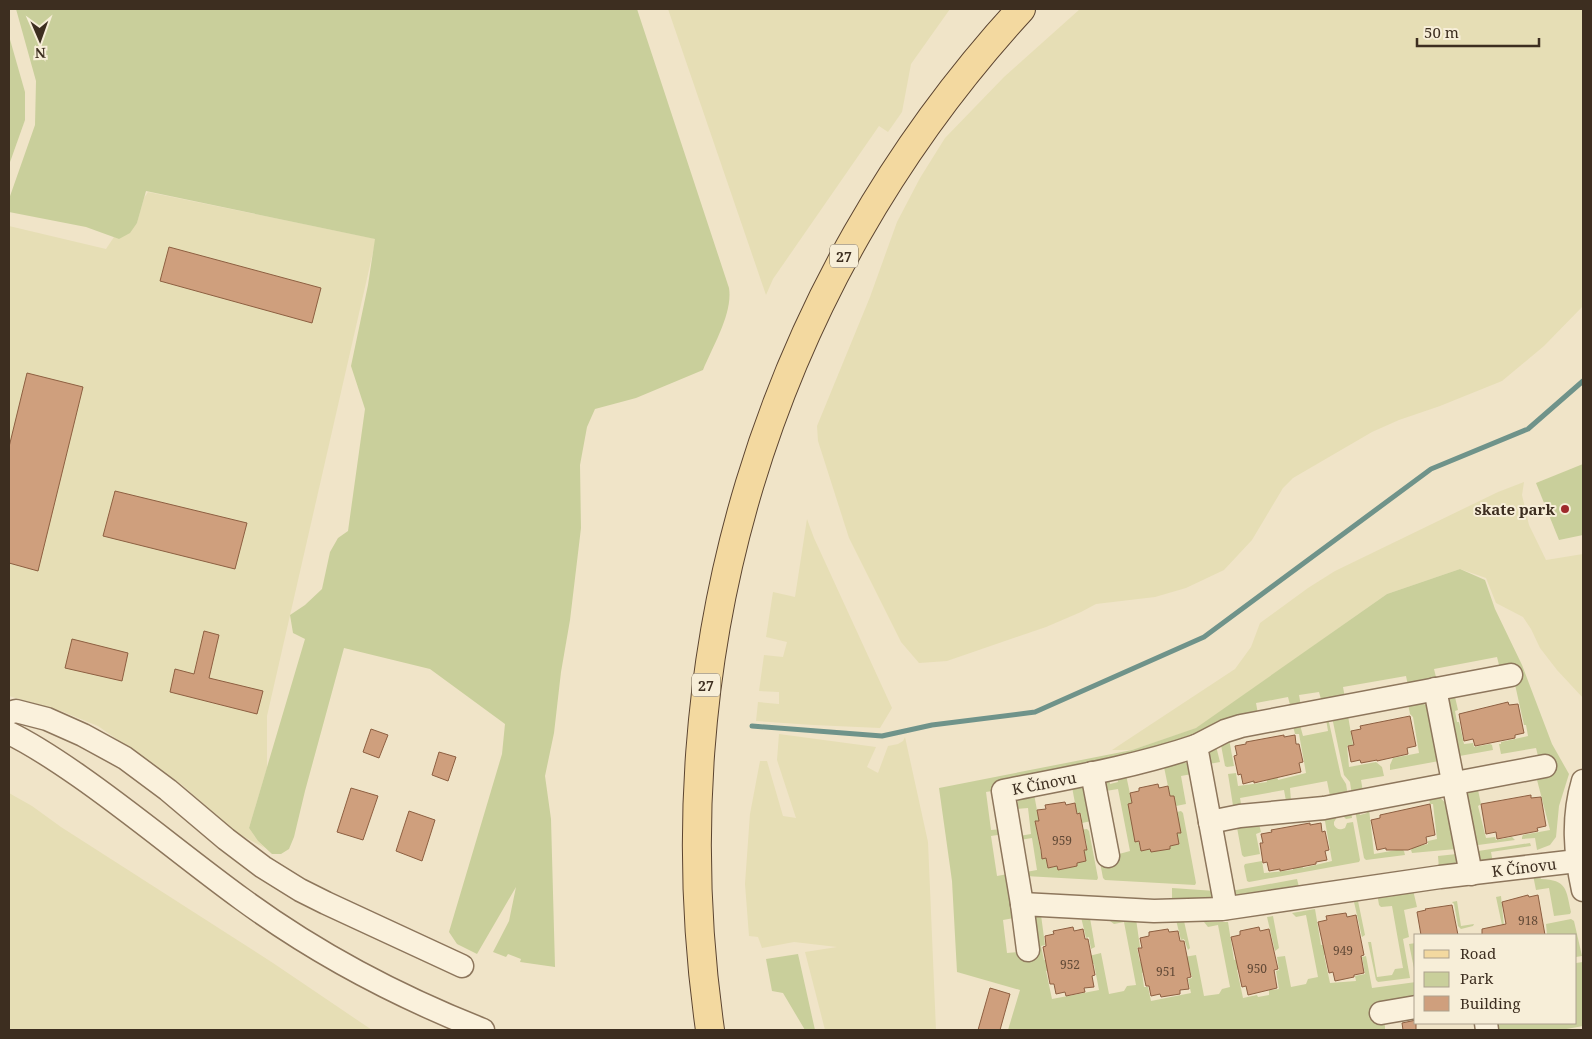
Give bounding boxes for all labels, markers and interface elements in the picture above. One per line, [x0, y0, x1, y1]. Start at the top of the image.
north arrow [15, 15, 65, 65]
scale bar [1417, 15, 1540, 47]
text: 50 m [1424, 22, 1459, 42]
text: N [35, 44, 46, 63]
road number: 27 [830, 245, 858, 268]
place label: skate park [1475, 499, 1555, 519]
marker: skate park [1559, 503, 1571, 515]
road number: 27 [692, 674, 720, 696]
street label: K Čínovu [1010, 767, 1078, 799]
house number: 959 [1052, 832, 1072, 849]
street label: K Čínovu [1491, 853, 1558, 881]
house number: 918 [1518, 912, 1538, 929]
legend [1414, 934, 1577, 1024]
house number: 949 [1333, 942, 1353, 959]
text: Road [1460, 943, 1496, 963]
house number: 952 [1060, 956, 1080, 973]
house number: 950 [1247, 960, 1267, 977]
house number: 951 [1156, 963, 1176, 980]
text: Park [1460, 968, 1494, 988]
text: Building [1460, 993, 1521, 1013]

